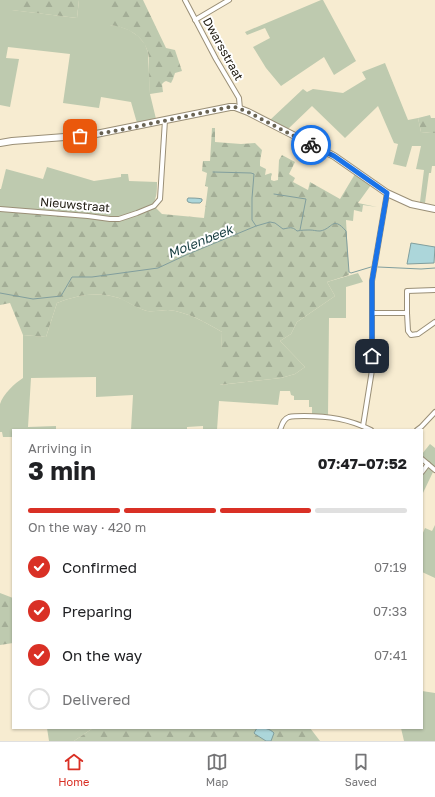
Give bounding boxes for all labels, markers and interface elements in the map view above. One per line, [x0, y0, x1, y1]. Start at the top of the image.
street label: Dwarsstraat [200, 15, 247, 83]
pin [63, 119, 97, 153]
icon: bag [69, 125, 91, 147]
courier [291, 125, 331, 165]
icon: bike [300, 134, 322, 156]
street label: Nieuwstraat [39, 194, 111, 215]
water label: Molenbeek [165, 220, 237, 261]
pin [355, 339, 389, 373]
icon: home [361, 345, 383, 367]
text: Arriving in [28, 440, 92, 456]
text: 07:47–07:52 [318, 454, 407, 472]
text: 3 min [28, 455, 96, 486]
text: On the way · 420 m [28, 519, 146, 535]
icon: check [28, 556, 50, 578]
text: Confirmed [62, 558, 137, 576]
text: 07:19 [374, 559, 407, 575]
icon: check [28, 600, 50, 622]
text: Preparing [62, 602, 132, 620]
text: 07:33 [373, 603, 407, 619]
icon: check [28, 644, 50, 666]
text: On the way [62, 646, 142, 664]
text: 07:41 [374, 647, 407, 663]
text: Delivered [62, 690, 130, 708]
tab: Home [58, 751, 89, 788]
tab: Map [206, 751, 228, 788]
tab: Saved [345, 751, 377, 788]

